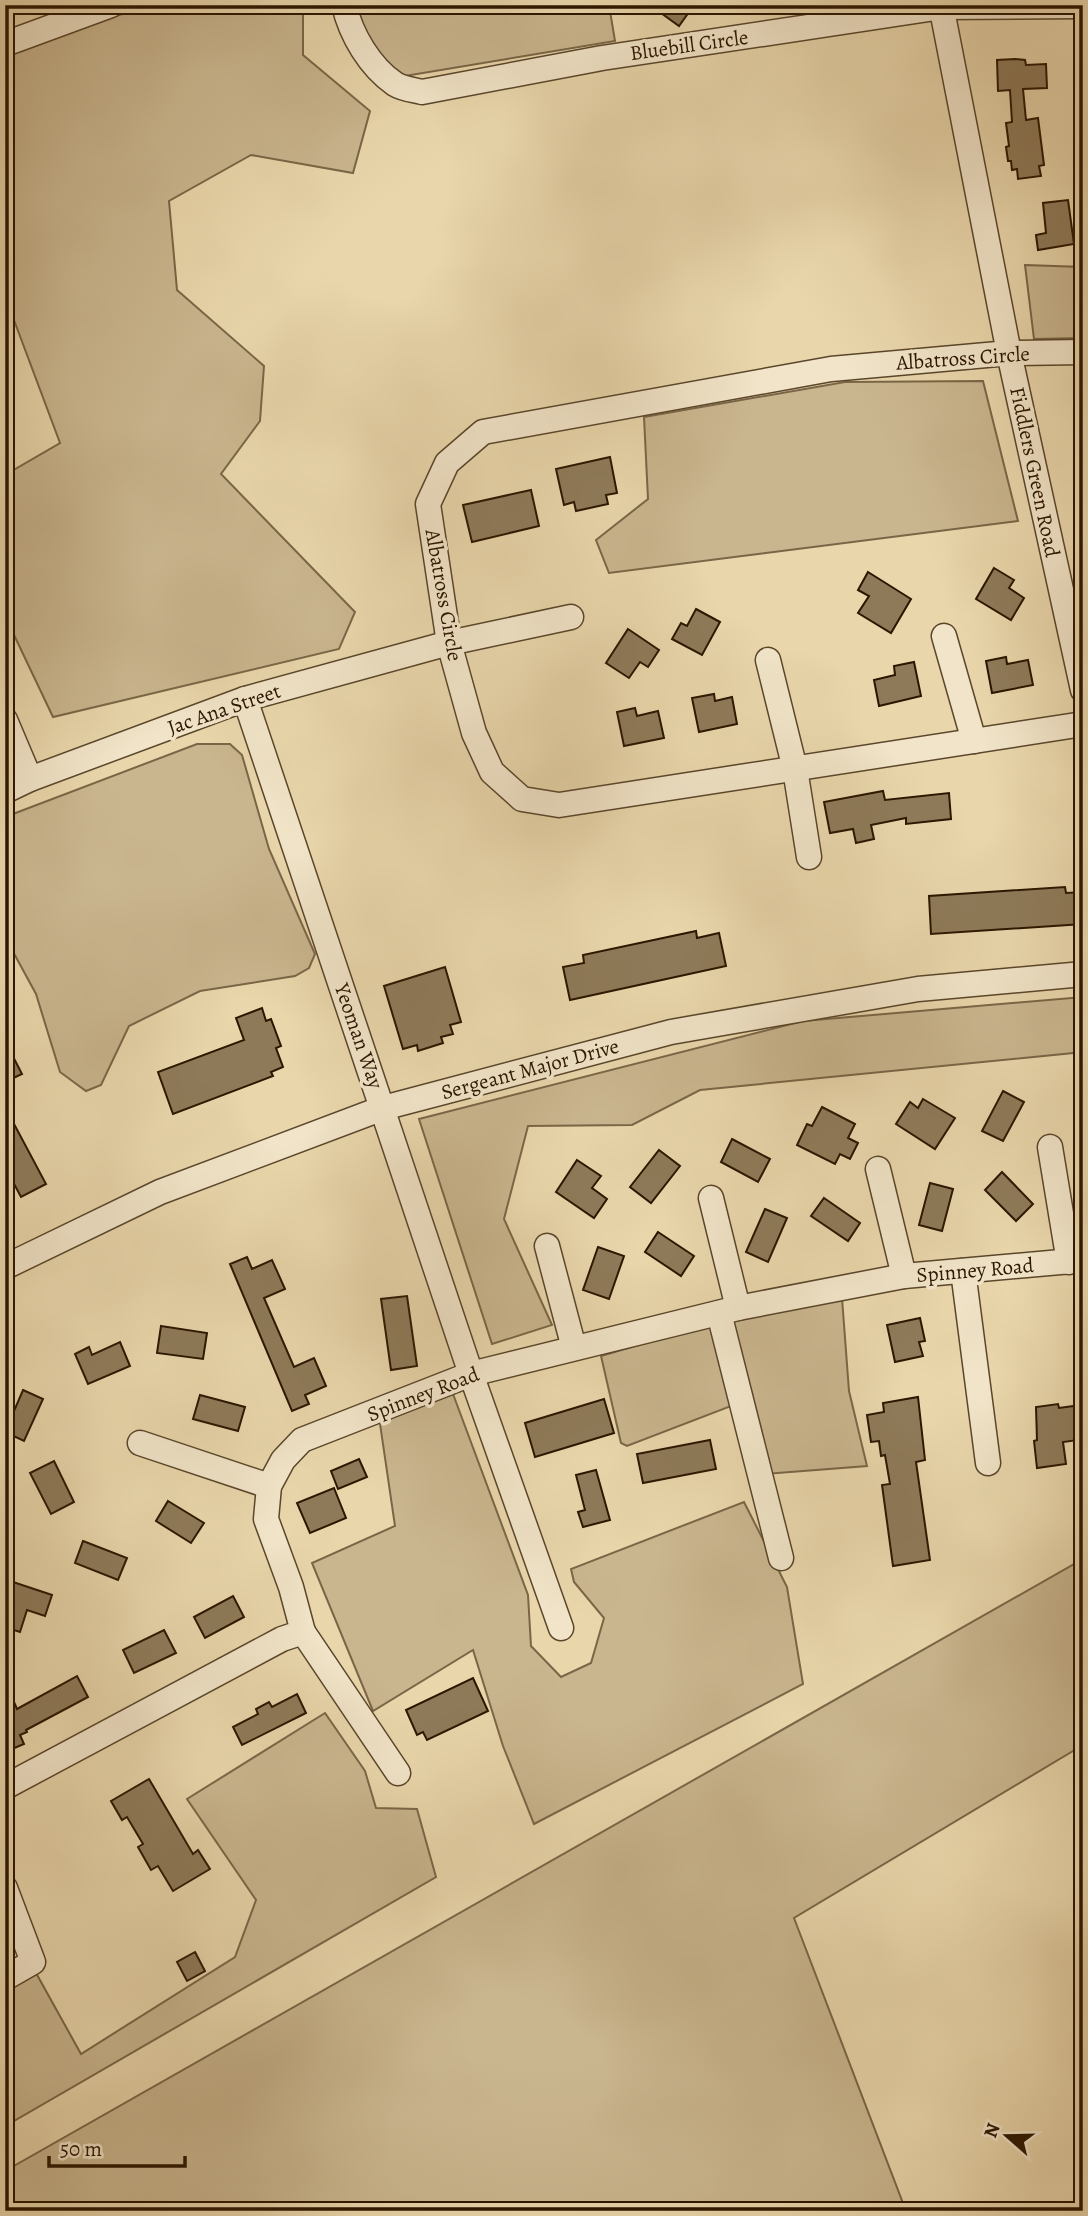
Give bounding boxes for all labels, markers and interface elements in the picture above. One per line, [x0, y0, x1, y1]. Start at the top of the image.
street label: Bluebill Circle [628, 23, 750, 67]
street label: Albatross Circle [894, 339, 1031, 377]
street label: Fiddlers Green Road [1003, 384, 1067, 561]
street label: Albatross Circle [418, 526, 469, 663]
street label: Jac Ana Street [164, 677, 284, 741]
street label: Yeoman Way [328, 979, 390, 1093]
street label: Sergeant Major Drive [438, 1032, 622, 1106]
street label: Spinney Road [915, 1251, 1036, 1289]
street label: Spinney Road [363, 1360, 484, 1428]
north arrow [972, 2100, 1042, 2170]
text: N [977, 2119, 1007, 2141]
scale bar [49, 2125, 186, 2169]
text: 50 m [60, 2135, 102, 2163]

